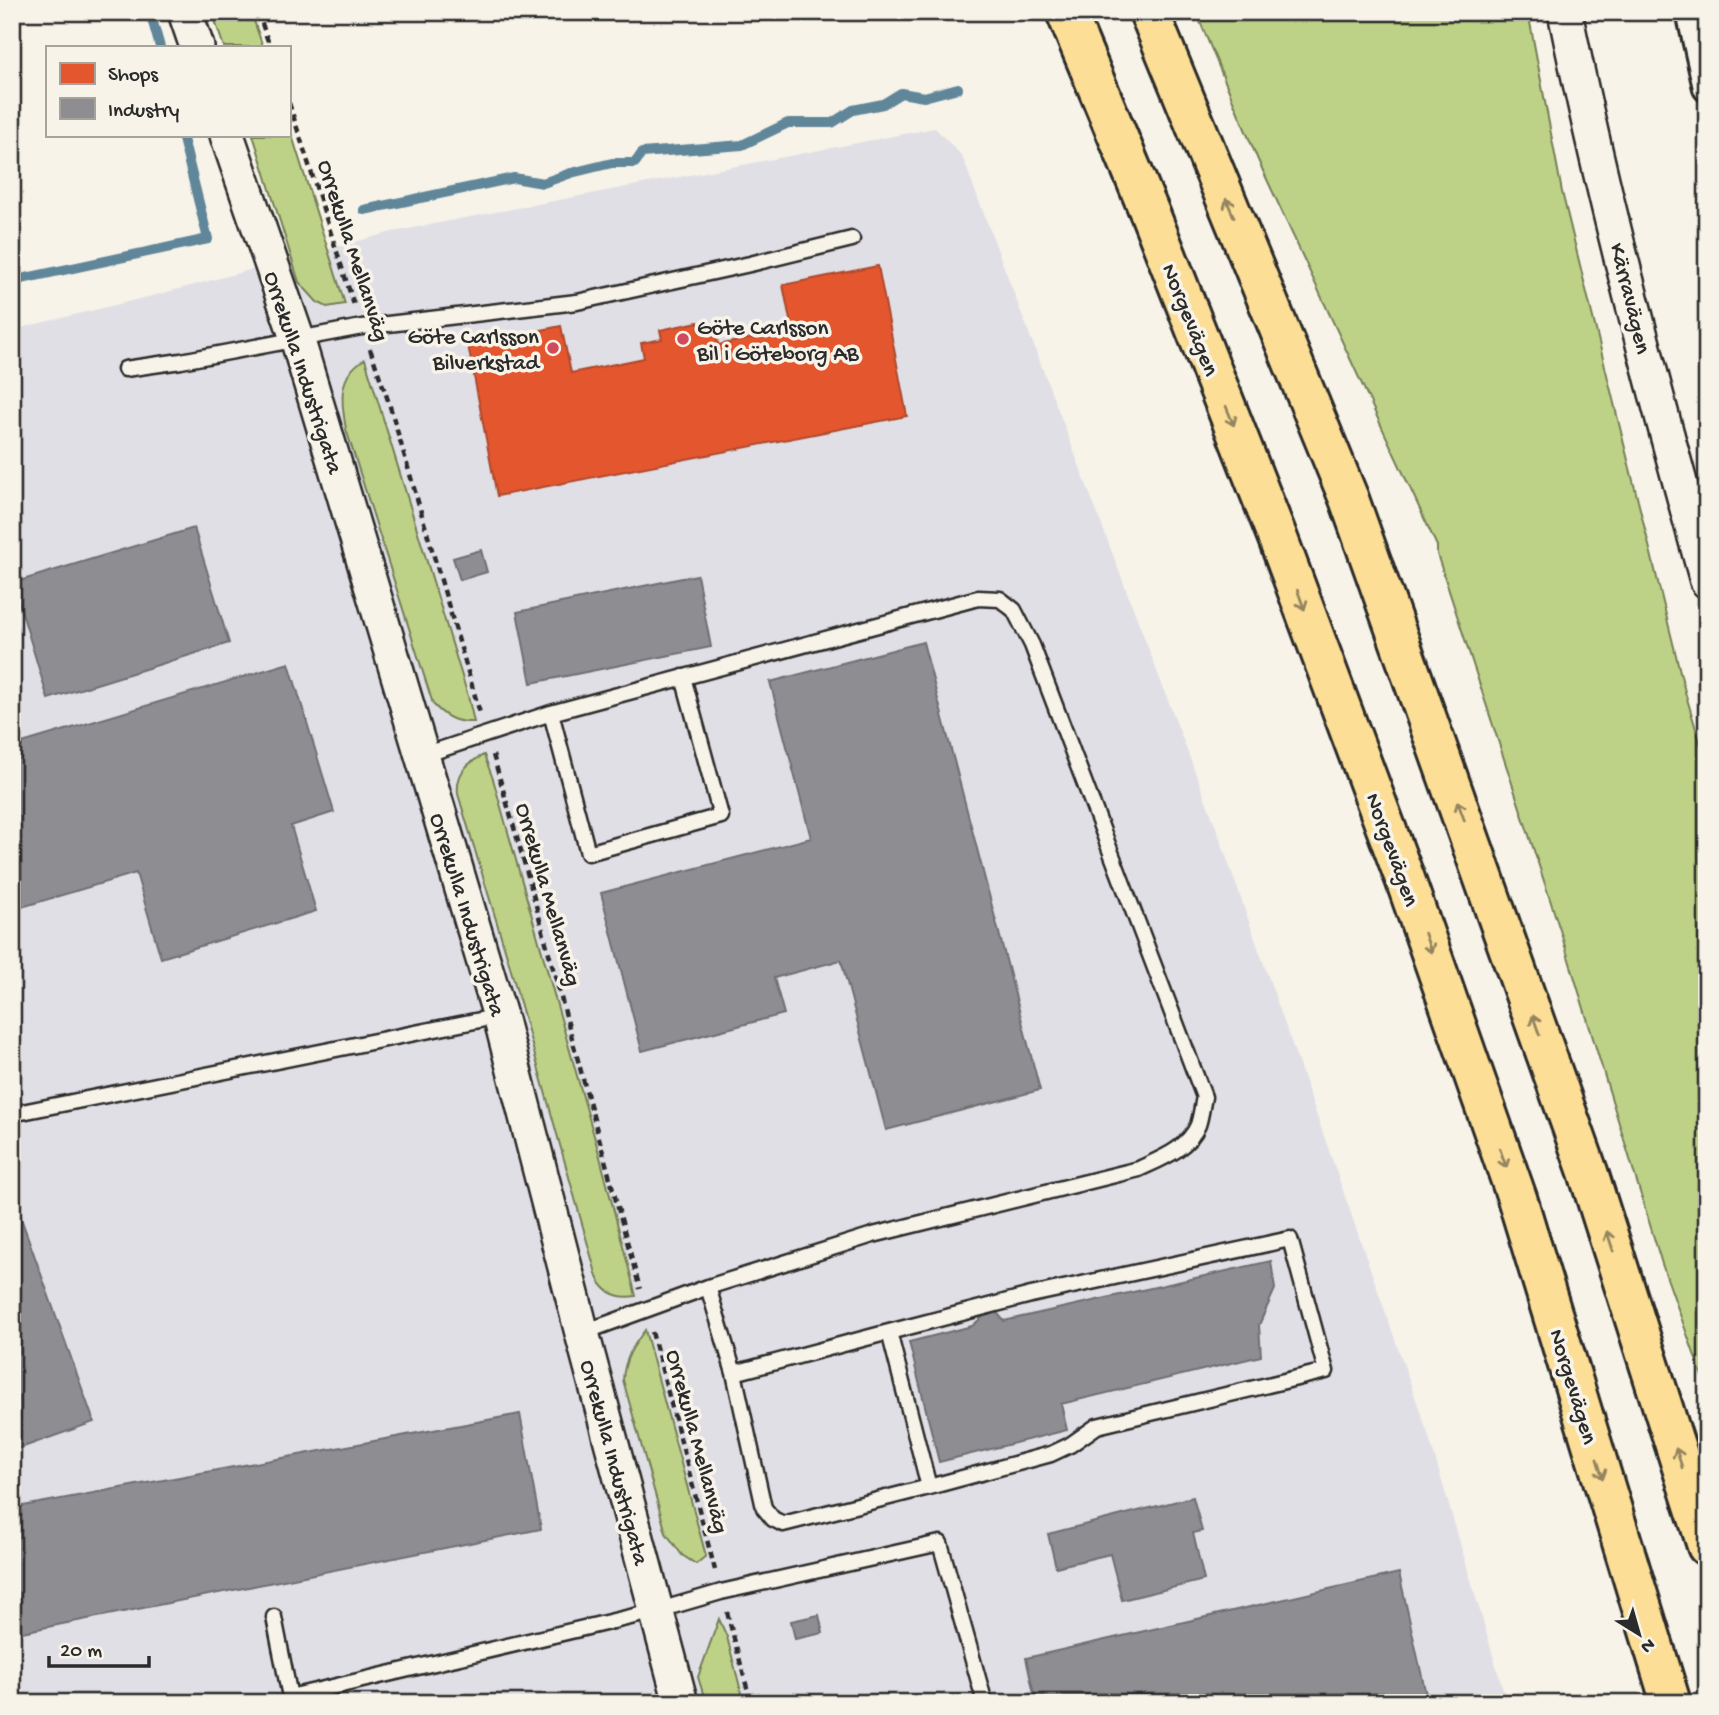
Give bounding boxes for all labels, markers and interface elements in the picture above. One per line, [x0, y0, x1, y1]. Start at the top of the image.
legend [46, 46, 290, 136]
text: Shops [108, 64, 159, 89]
text: Industry [108, 100, 179, 125]
street label: Orrekulla Mellanväg [310, 157, 394, 345]
one-way arrow [1223, 198, 1236, 220]
street label: Kärravägen [1602, 241, 1655, 357]
street label: Norgevägen [1154, 260, 1224, 381]
street label: Orrekulla Industrigata [256, 269, 348, 479]
place label: Göte Carlsson Bil i Göteborg AB [696, 316, 860, 369]
place label: Göte Carlsson Bilverkstad [408, 325, 541, 378]
marker: Göte Carlsson Bil i Göteborg AB [675, 331, 691, 347]
marker: Göte Carlsson Bilverkstad [545, 340, 561, 356]
one-way arrow [1224, 405, 1237, 426]
one-way arrow [1296, 589, 1308, 611]
street label: Norgevägen [1358, 790, 1424, 911]
street label: Orrekulla Mellanväg [508, 800, 586, 990]
one-way arrow [1454, 800, 1466, 822]
street label: Orrekulla Industrigata [422, 810, 510, 1021]
one-way arrow [1423, 932, 1435, 954]
one-way arrow [1529, 1015, 1542, 1037]
one-way arrow [1498, 1147, 1510, 1169]
one-way arrow [1602, 1230, 1615, 1252]
street label: Norgevägen [1541, 1326, 1602, 1448]
street label: Orrekulla Mellanväg [658, 1347, 733, 1537]
street label: Orrekulla Industrigata [572, 1357, 653, 1570]
one-way arrow [1671, 1447, 1684, 1469]
one-way arrow [1595, 1457, 1607, 1479]
north arrow [1604, 1600, 1674, 1670]
scale bar [49, 1624, 149, 1668]
text: N [1635, 1632, 1659, 1658]
text: 20 m [60, 1640, 102, 1665]

